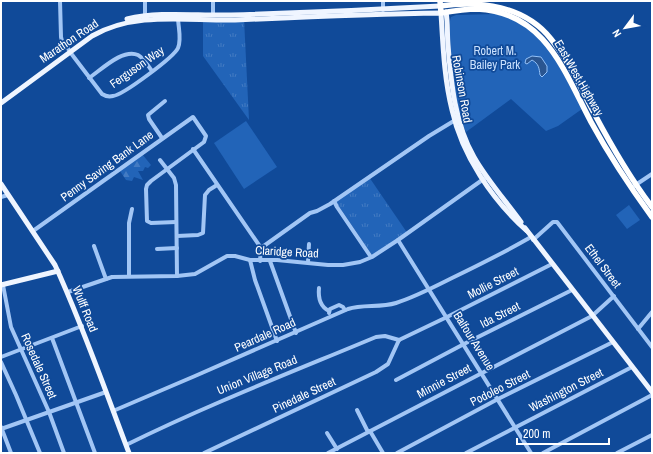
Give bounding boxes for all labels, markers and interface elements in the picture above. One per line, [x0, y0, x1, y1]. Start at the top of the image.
north arrow [605, 8, 645, 48]
street label: Marathon Road [36, 15, 102, 67]
text: N [609, 27, 624, 40]
street label: East West Highway [551, 37, 607, 119]
street label: Ferguson Way [107, 42, 168, 92]
park label: Robert M. Bailey Park [470, 43, 520, 73]
street label: Robinson Road [448, 54, 476, 124]
street label: Penny Saving Bank Lane [57, 127, 157, 205]
street label: Ethel Street [581, 241, 625, 292]
street label: Claridge Road [255, 242, 319, 262]
street label: Mollie Street [465, 263, 521, 303]
street label: Wulff Road [69, 284, 101, 334]
street label: Ida Street [477, 298, 523, 332]
street label: Balfour Avenue [450, 309, 498, 373]
street label: Peardale Road [232, 314, 298, 356]
street label: Rosedale Street [17, 331, 61, 402]
street label: Union Village Road [215, 352, 299, 398]
street label: Minnie Street [414, 360, 474, 402]
street label: Washington Street [526, 364, 606, 416]
street label: Podoleo Street [467, 366, 533, 410]
street label: Pinedale Street [270, 373, 338, 417]
scale bar [517, 420, 609, 446]
text: 200 m [523, 426, 550, 442]

